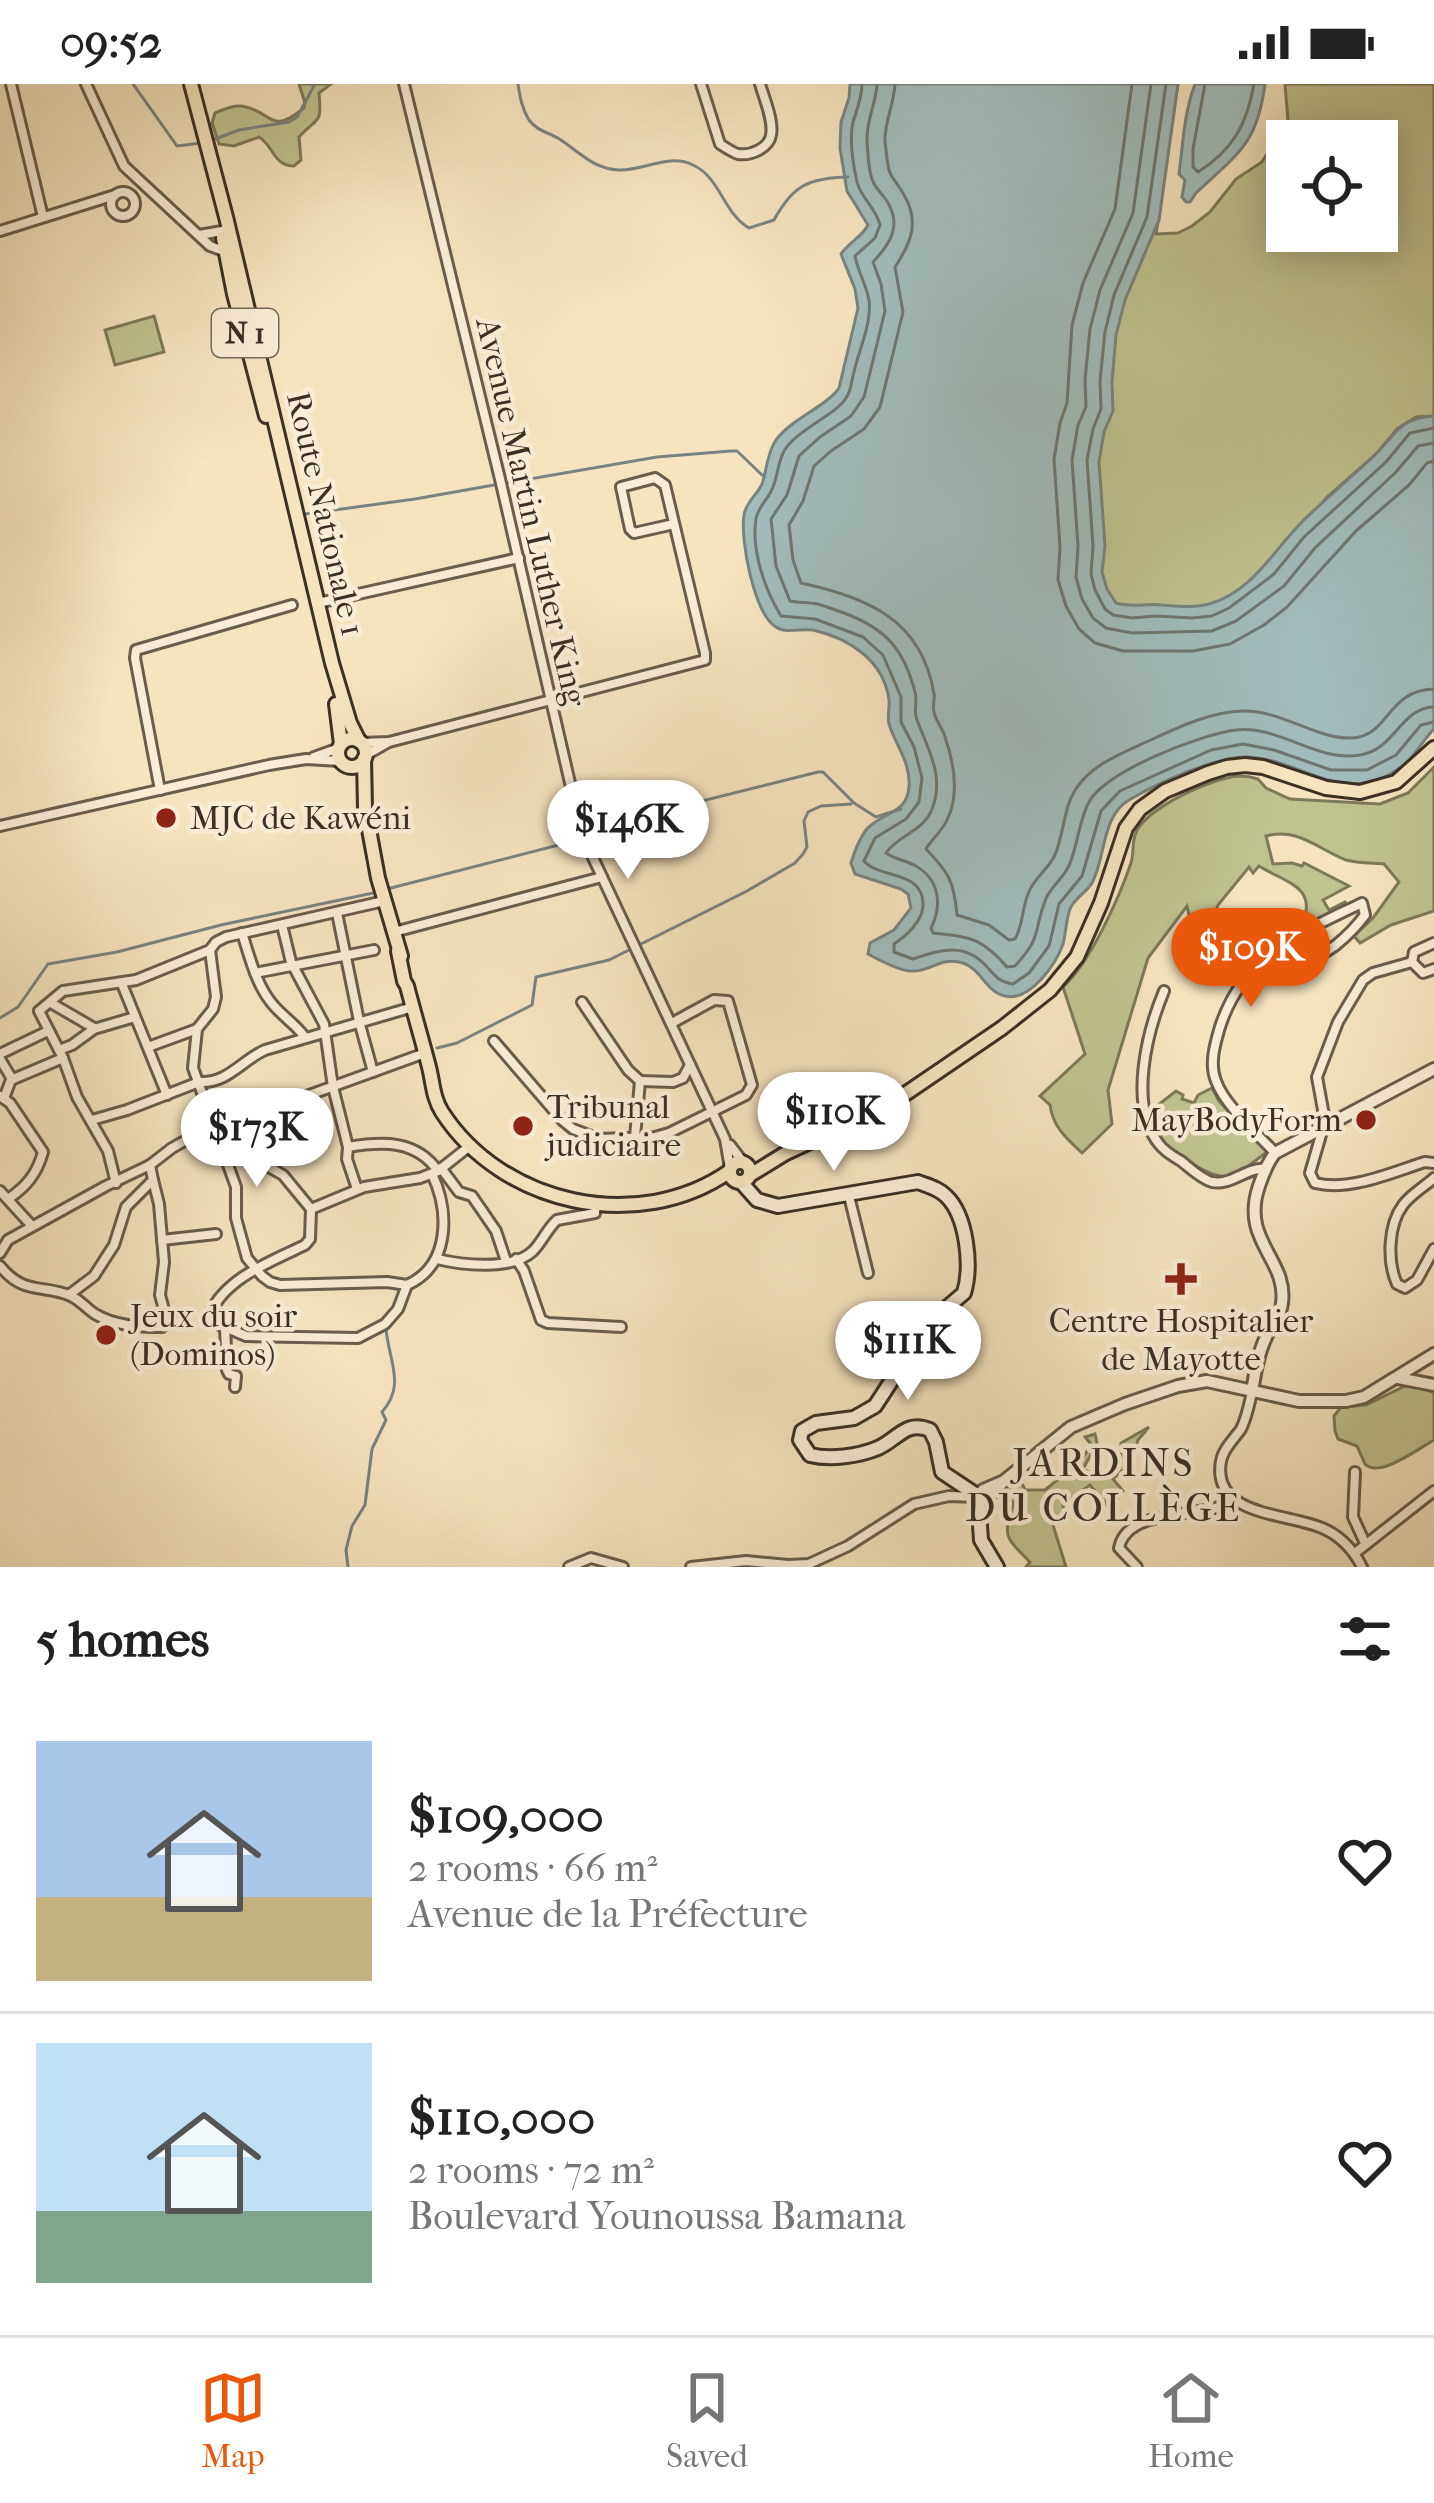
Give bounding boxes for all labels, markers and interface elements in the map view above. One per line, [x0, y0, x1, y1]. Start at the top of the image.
text: 09:52 [60, 16, 162, 69]
map controls [1266, 120, 1398, 252]
button: locate [1266, 120, 1398, 252]
road number: N 1 [212, 309, 278, 357]
street label: Avenue Martin Luther King [467, 312, 595, 710]
street label: Route Nationale 1 [278, 388, 372, 640]
pin: $146K [544, 780, 712, 882]
text: $146K [574, 796, 682, 842]
place label: MJC de Kawéni [190, 799, 411, 838]
marker: MJC de Kawéni [153, 805, 179, 831]
pin: $109K [1167, 908, 1335, 1010]
text: $109K [1198, 924, 1304, 970]
pin: $110K [750, 1072, 918, 1174]
pin: $173K [173, 1088, 341, 1190]
place label: Tribunal judiciaire [544, 1088, 681, 1165]
text: $110K [785, 1088, 883, 1134]
place label: MayBodyForm [1131, 1101, 1343, 1140]
text: $173K [208, 1104, 306, 1150]
marker: MayBodyForm [1353, 1107, 1379, 1133]
marker: Tribunal judiciaire [510, 1113, 536, 1139]
marker: Centre Hospitalier de Mayotte [1165, 1263, 1197, 1295]
place label: Jeux du soir (Dominos) [127, 1297, 297, 1374]
pin: $111K [824, 1301, 992, 1403]
place label: Centre Hospitalier de Mayotte [1049, 1302, 1313, 1379]
text: $111K [862, 1317, 954, 1363]
marker: Jeux du soir (Dominos) [93, 1322, 119, 1348]
district label: JARDINS DU COLLÈGE [966, 1440, 1242, 1531]
icon: filters [1332, 1606, 1398, 1672]
text: 5 homes [36, 1609, 209, 1669]
text: $109,000 [408, 1785, 604, 1845]
icon: home [132, 1789, 276, 1933]
icon: heart [1332, 1828, 1398, 1894]
text: 2 rooms · 66 m² [408, 1845, 658, 1891]
text: Avenue de la Préfecture [408, 1891, 808, 1937]
text: $110,000 [408, 2087, 595, 2147]
icon: home [132, 2091, 276, 2235]
icon: heart [1332, 2130, 1398, 2196]
text: 2 rooms · 72 m² [408, 2147, 654, 2193]
text: Boulevard Younoussa Bamana [408, 2193, 905, 2239]
tab: Map [200, 2365, 266, 2476]
tab: Saved [666, 2365, 748, 2476]
tab: Home [1148, 2365, 1234, 2476]

